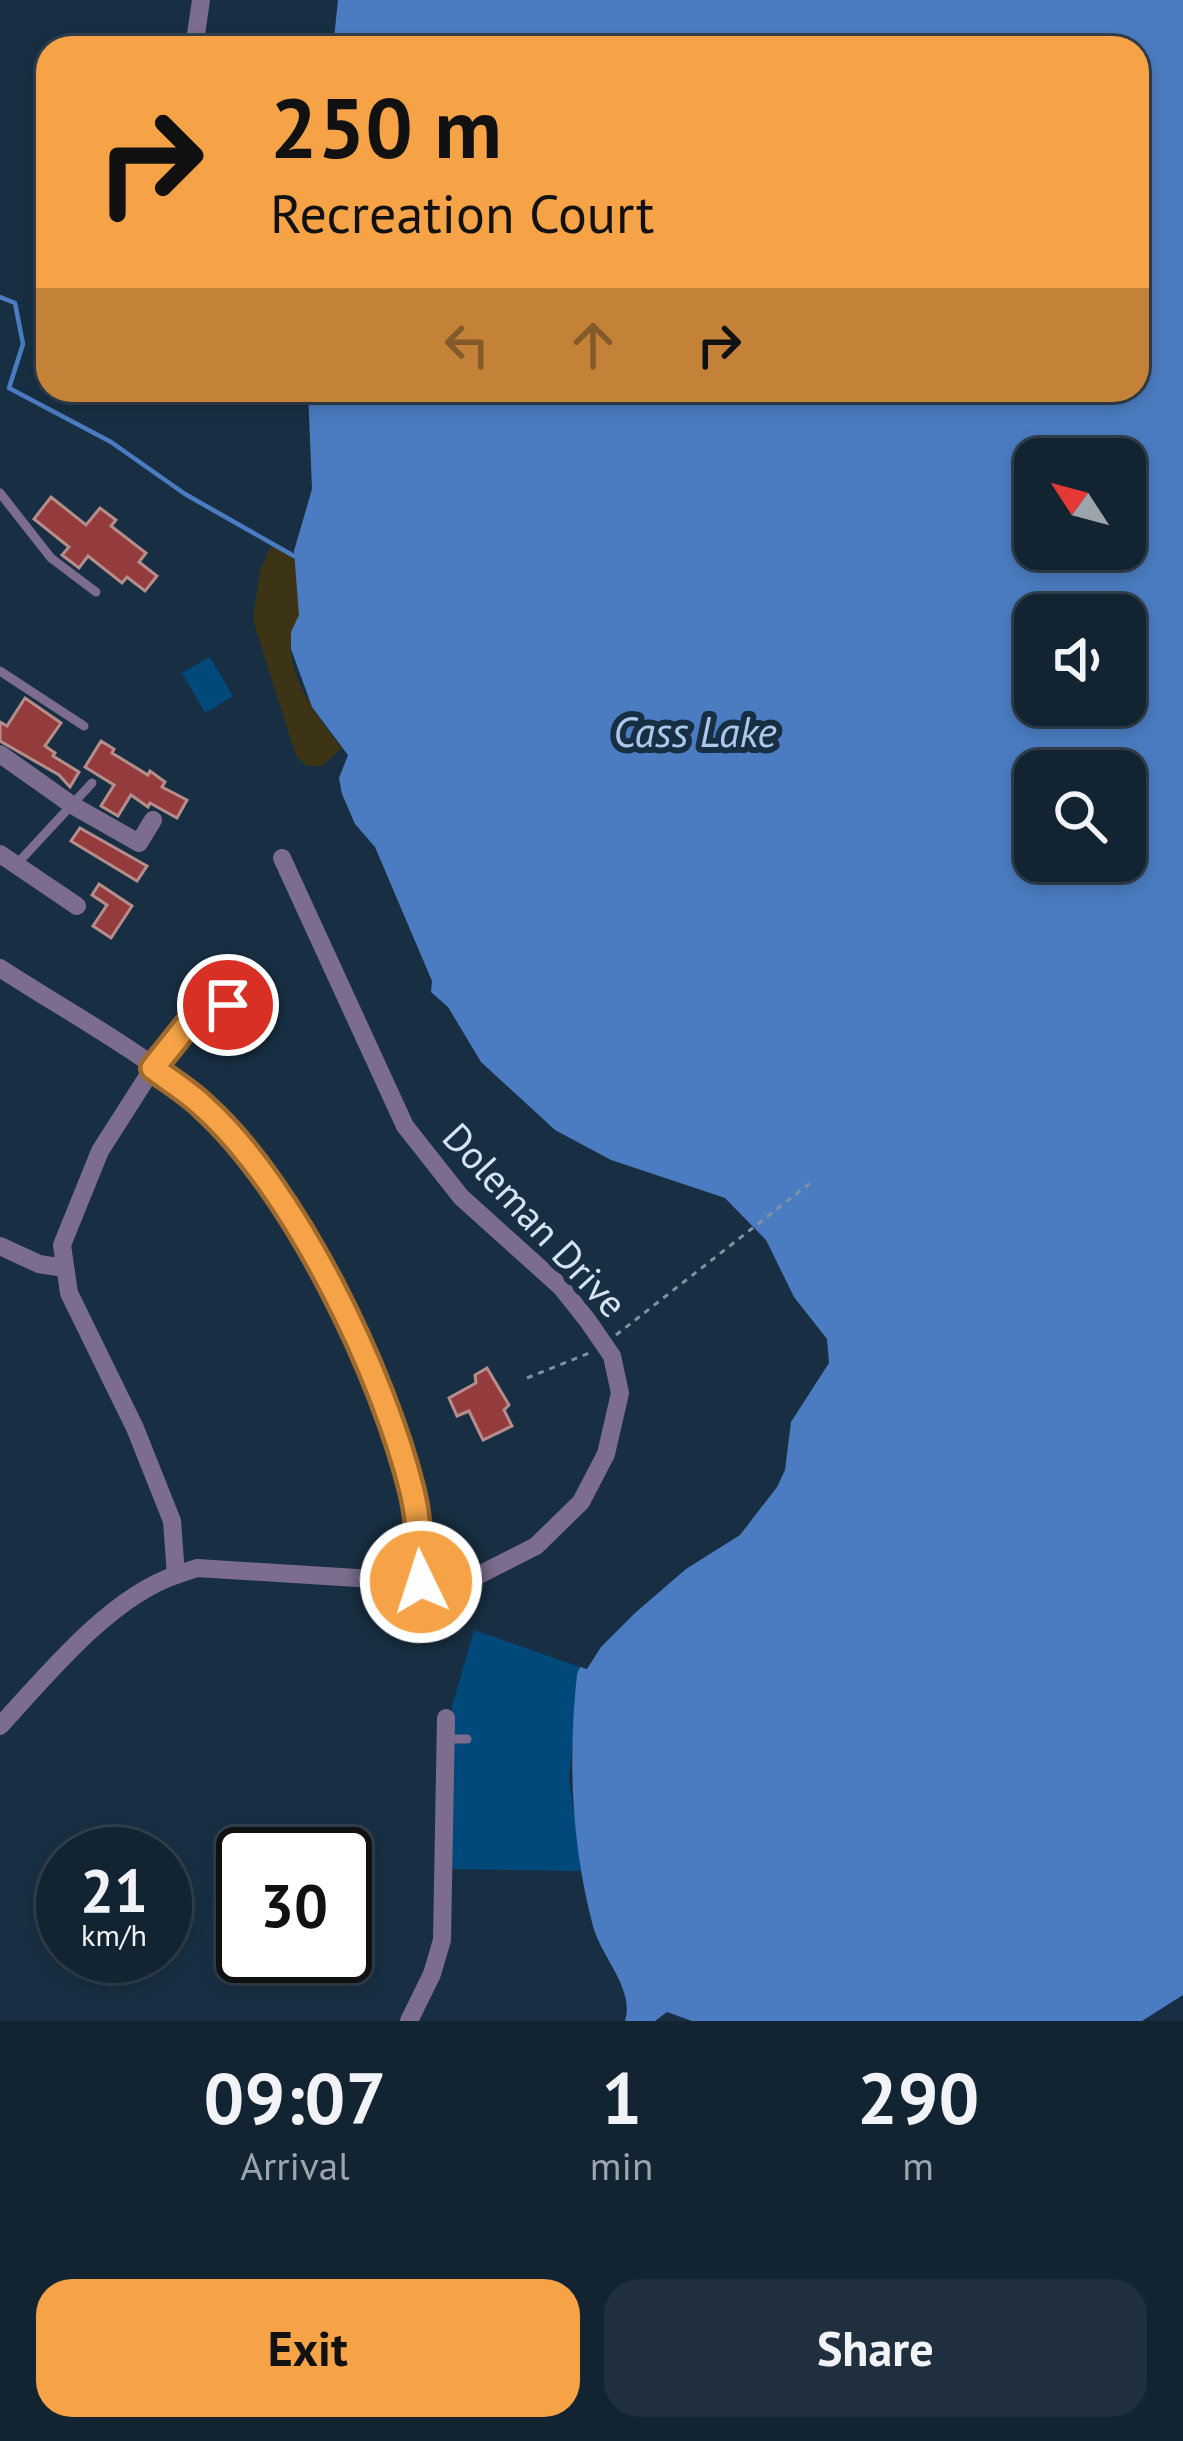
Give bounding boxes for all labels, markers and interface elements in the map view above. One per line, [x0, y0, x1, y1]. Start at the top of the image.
text: 250 m [270, 72, 502, 181]
icon: right [72, 84, 228, 240]
text: Recreation Court [270, 178, 654, 248]
icon: left [434, 312, 500, 378]
icon: ahead [560, 312, 626, 378]
icon: right [686, 312, 752, 378]
north arrow [1014, 438, 1146, 570]
map controls [1014, 438, 1146, 882]
button: sound [1014, 594, 1146, 726]
water label: Cass Lake [613, 704, 777, 759]
button: search [1014, 750, 1146, 882]
pin [177, 954, 279, 1056]
icon: arrive [195, 972, 261, 1038]
street label: Doleman Drive [432, 1112, 639, 1328]
position arrow [358, 1519, 484, 1645]
speed limit sign: 30 [216, 1827, 372, 1983]
text: 21 [80, 1851, 148, 1929]
text: km/h [81, 1915, 147, 1954]
text: 09:07 [204, 2051, 386, 2144]
text: 1 [601, 2051, 642, 2144]
text: 290 [857, 2051, 979, 2144]
text: Arrival [240, 2140, 350, 2191]
text: min [590, 2140, 653, 2191]
text: m [902, 2140, 934, 2191]
button: Exit [36, 2279, 580, 2417]
button: Share [604, 2279, 1147, 2417]

